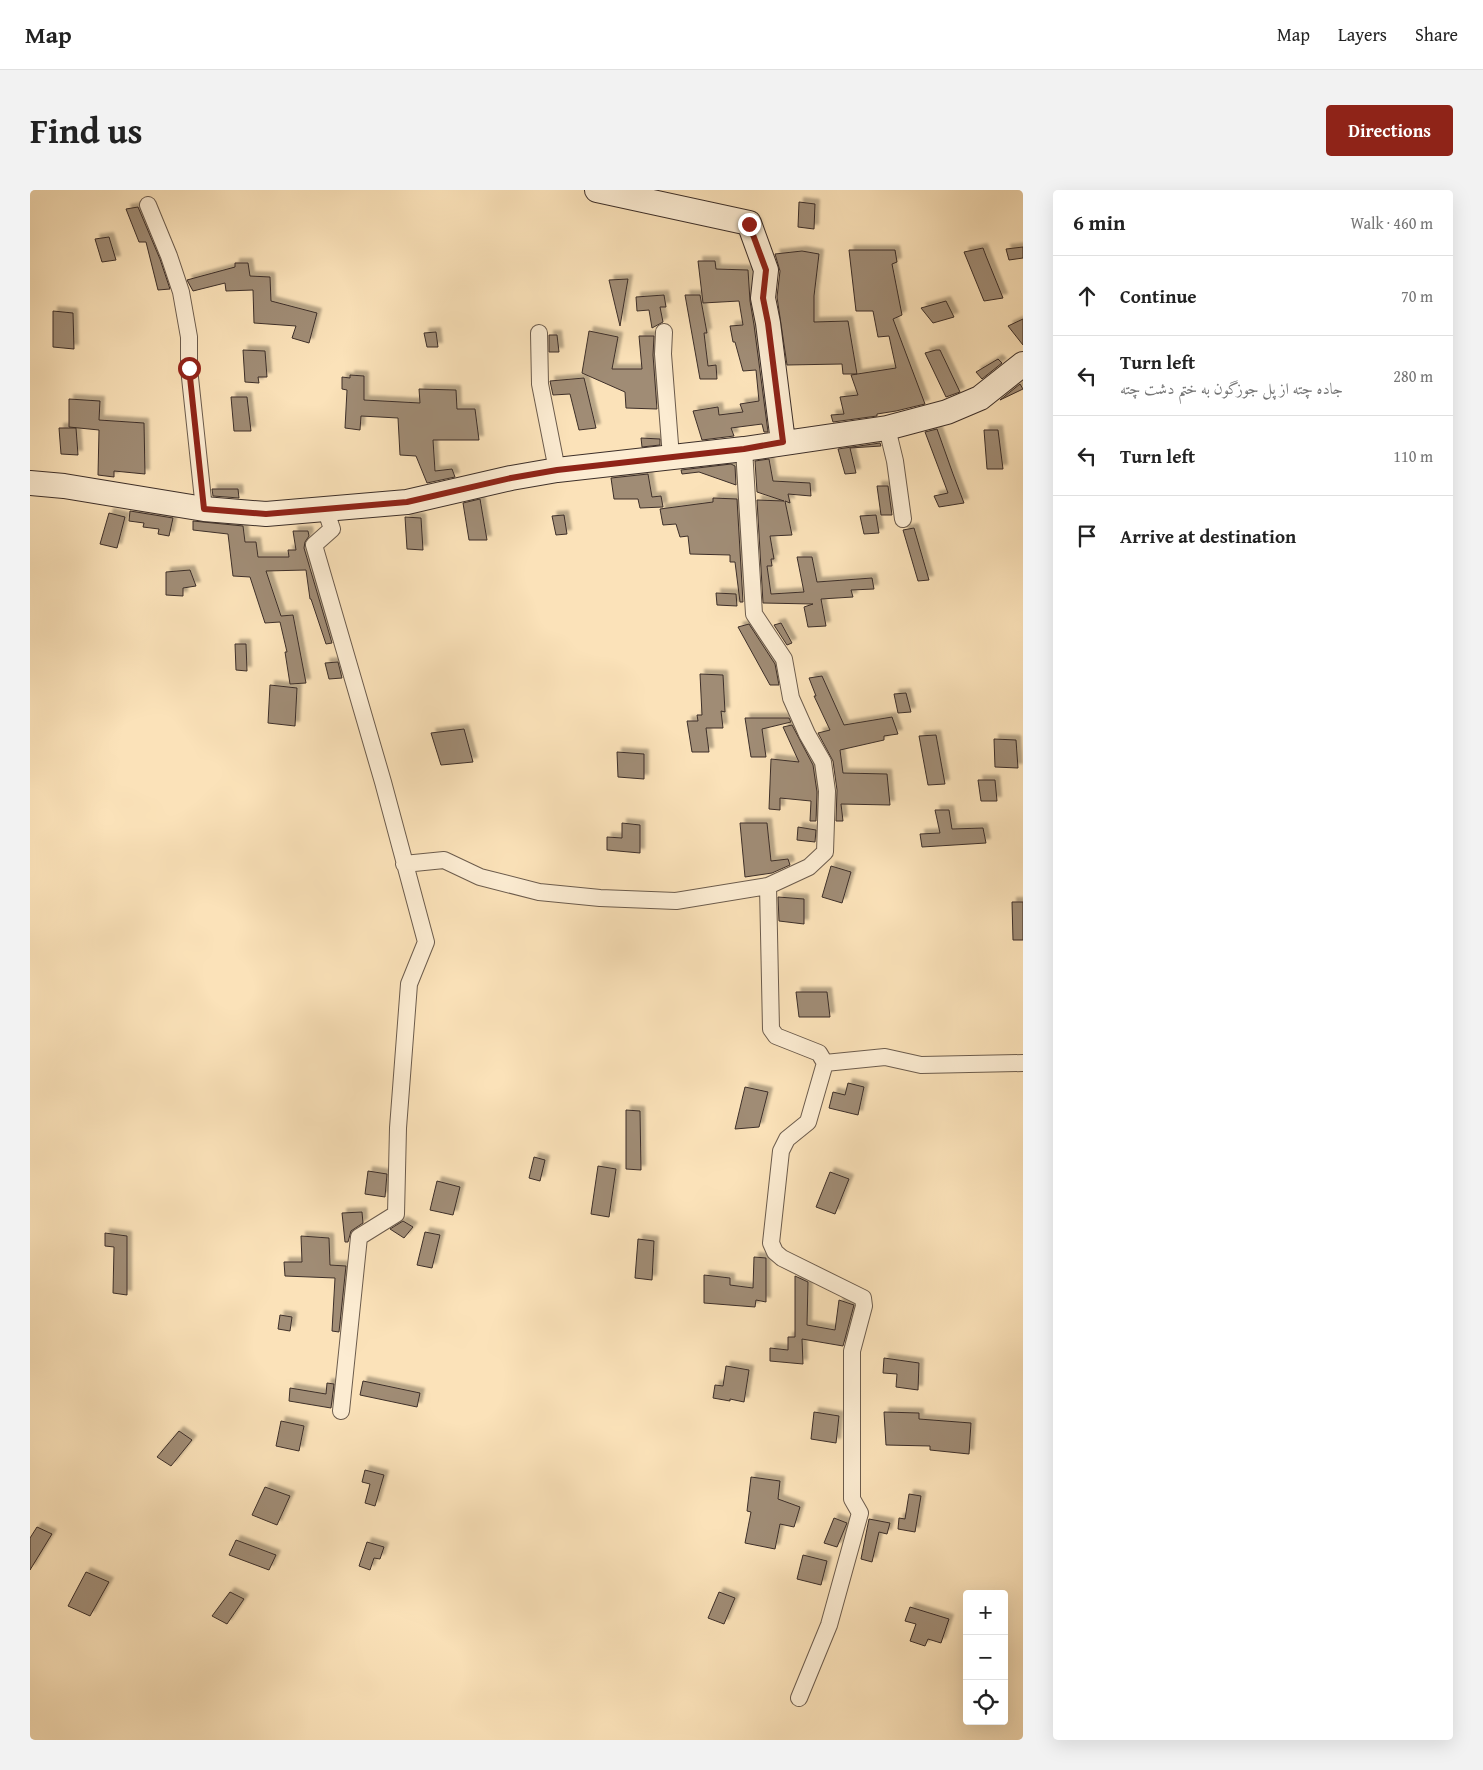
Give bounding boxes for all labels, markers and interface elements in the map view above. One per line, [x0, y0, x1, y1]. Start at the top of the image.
text: Map [25, 17, 72, 52]
text: Map [1277, 21, 1310, 48]
text: Layers [1338, 21, 1387, 48]
text: Share [1415, 21, 1458, 48]
text: Find us [30, 105, 143, 156]
button: Directions [1326, 105, 1453, 156]
text: 6 min [1073, 207, 1125, 238]
text: Walk · 460 m [1350, 211, 1433, 235]
route end [738, 213, 761, 236]
icon: ahead [1073, 282, 1101, 310]
text: Continue [1120, 282, 1197, 310]
text: 70 m [1401, 284, 1433, 308]
text: Turn left [1120, 348, 1195, 376]
route start [178, 357, 201, 380]
icon: left [1073, 362, 1101, 390]
text: 280 m [1393, 364, 1433, 388]
text: جاده چته از پل جوزگون به ختم دشت چته [1120, 376, 1343, 400]
icon: left [1073, 442, 1101, 470]
text: Turn left [1120, 442, 1195, 470]
text: 110 m [1393, 444, 1433, 468]
icon: arrive [1073, 522, 1101, 550]
text: Arrive at destination [1120, 522, 1296, 550]
map controls [963, 1590, 1008, 1725]
button: + [963, 1590, 1008, 1635]
button: − [963, 1635, 1008, 1680]
button: locate [963, 1680, 1008, 1725]

